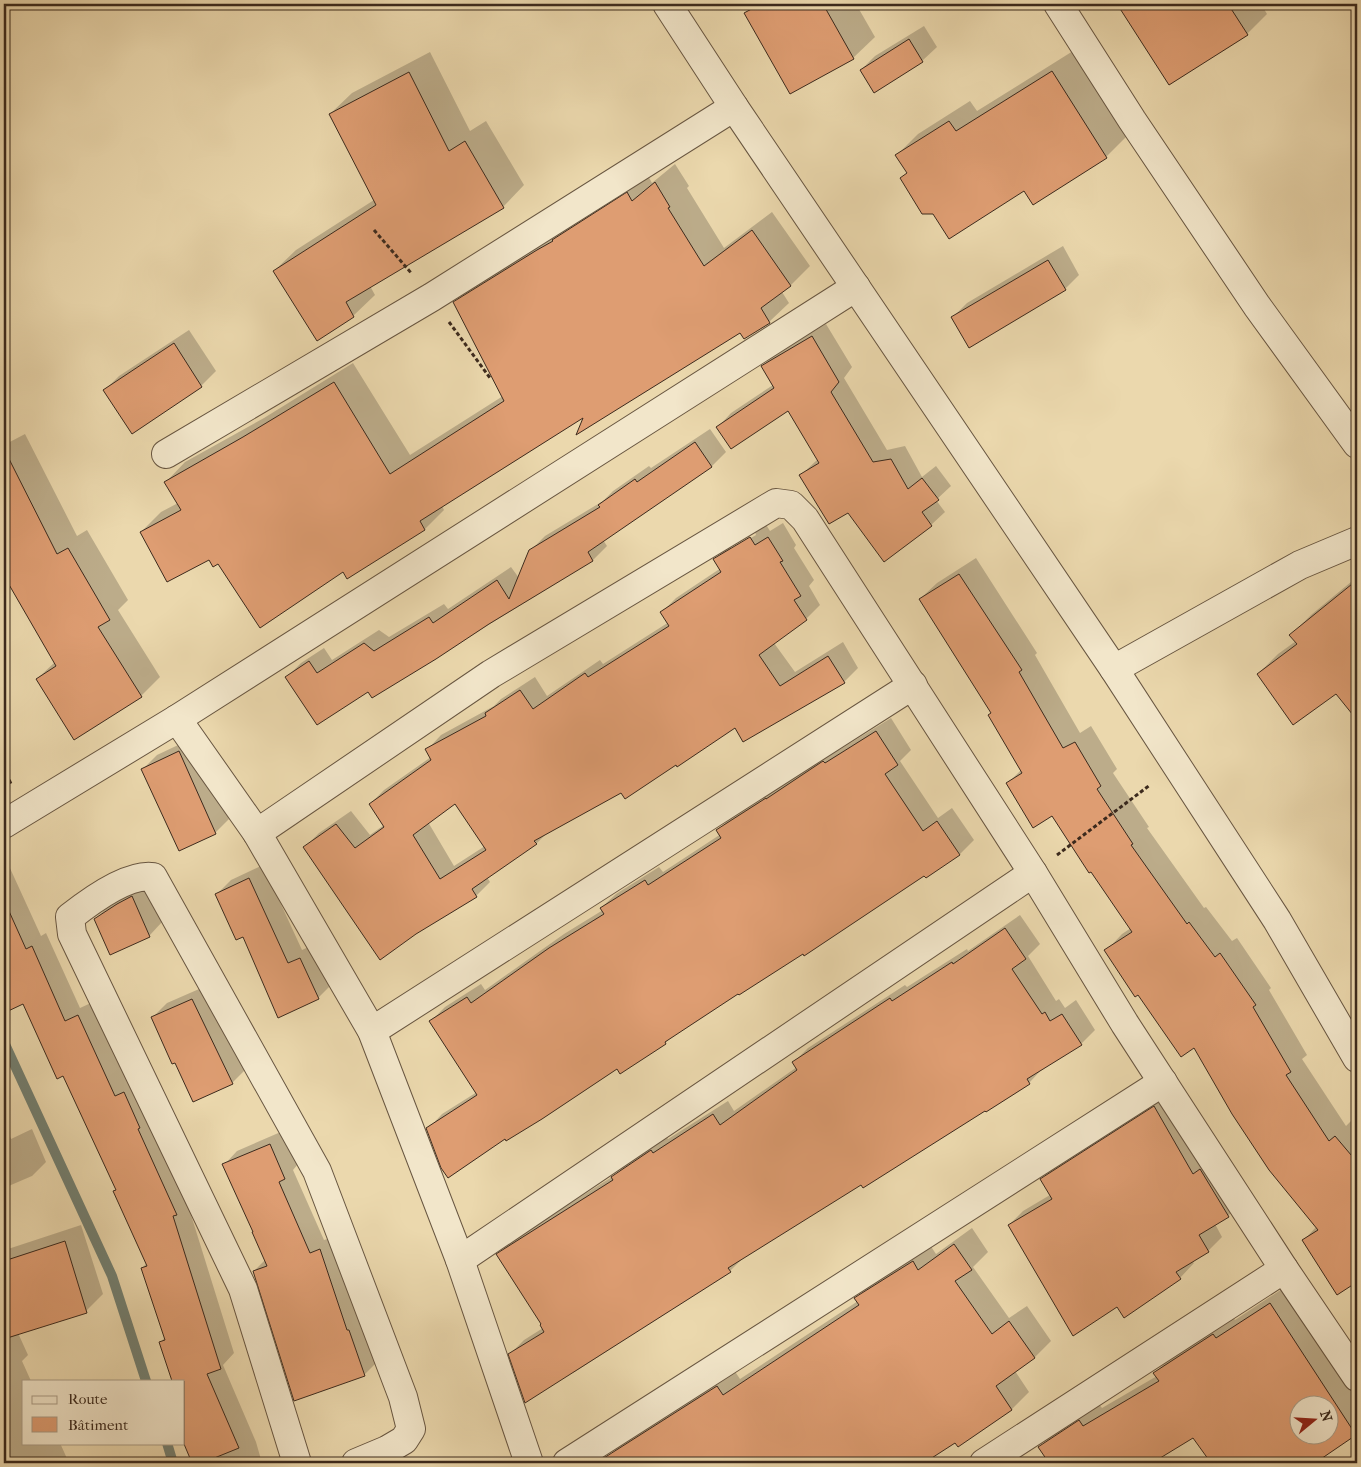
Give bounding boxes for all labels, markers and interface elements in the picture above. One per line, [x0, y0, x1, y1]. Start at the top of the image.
legend [22, 1380, 185, 1444]
text: Route [68, 1390, 108, 1408]
north arrow [1288, 1394, 1338, 1444]
text: N [1316, 1408, 1336, 1424]
text: Bâtiment [68, 1416, 129, 1434]

